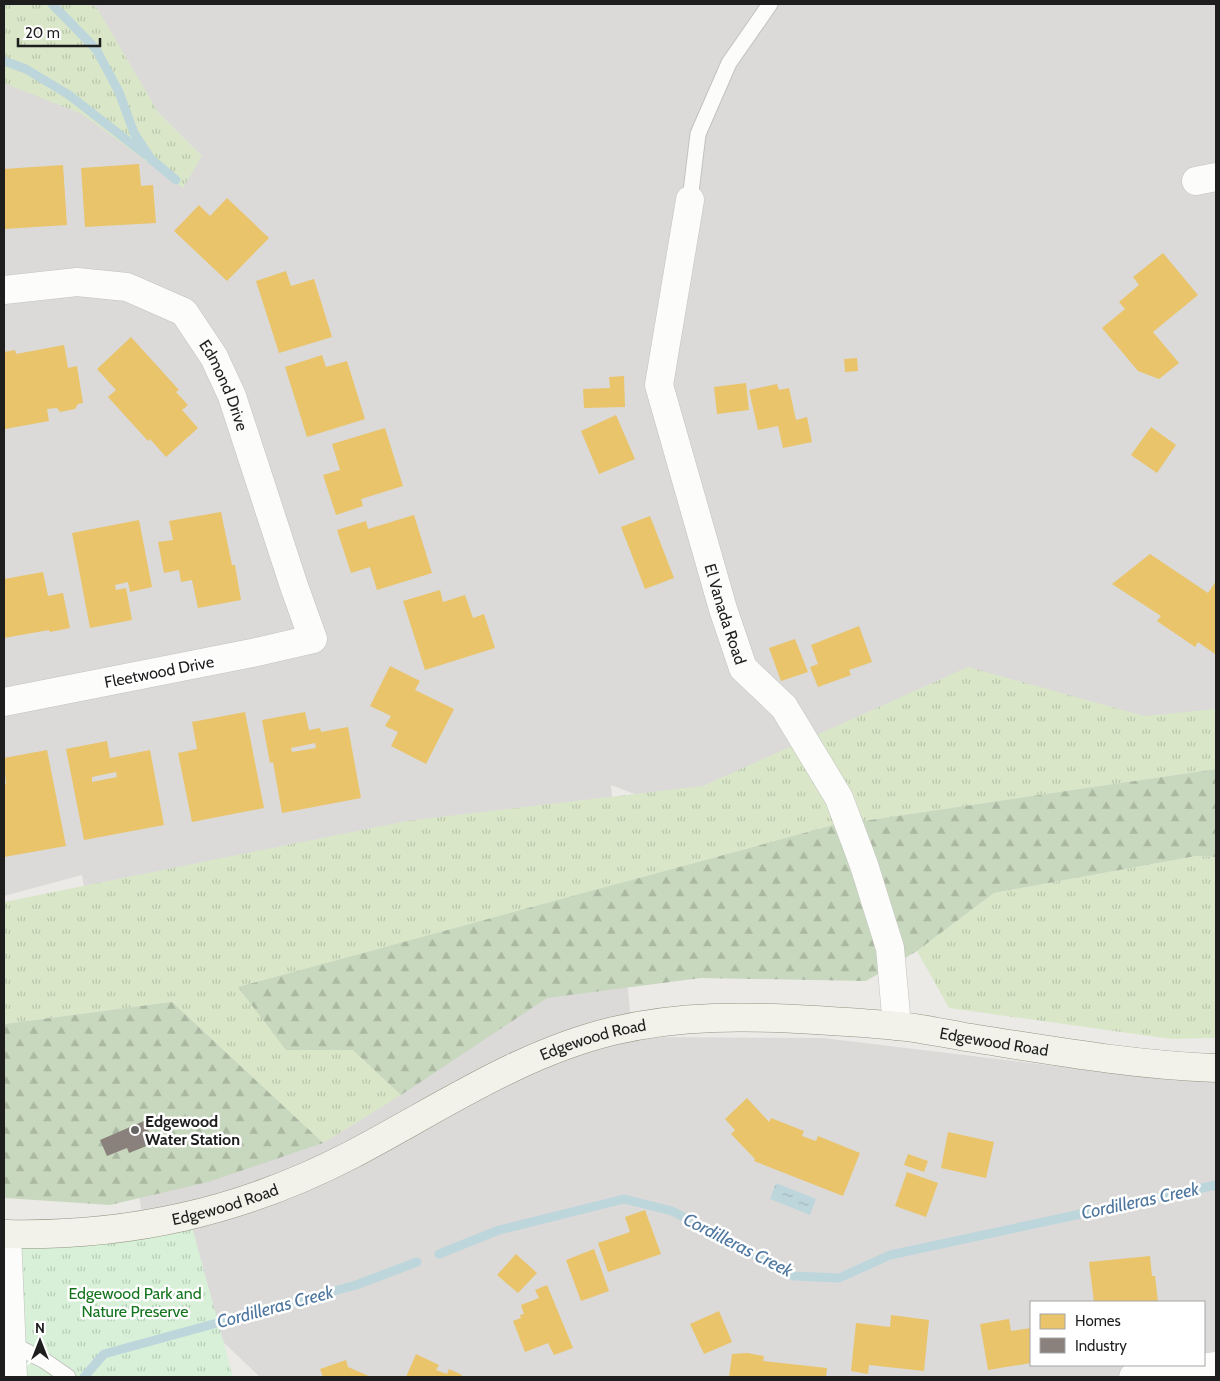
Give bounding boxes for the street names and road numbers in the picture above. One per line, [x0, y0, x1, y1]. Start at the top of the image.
street label: Edmond Drive [196, 336, 252, 433]
street label: El Vanada Road [701, 561, 751, 667]
street label: Fleetwood Drive [103, 652, 215, 692]
street label: Edgewood Road [537, 1015, 647, 1064]
street label: Edgewood Road [938, 1023, 1050, 1059]
street label: Edgewood Road [170, 1179, 281, 1229]

